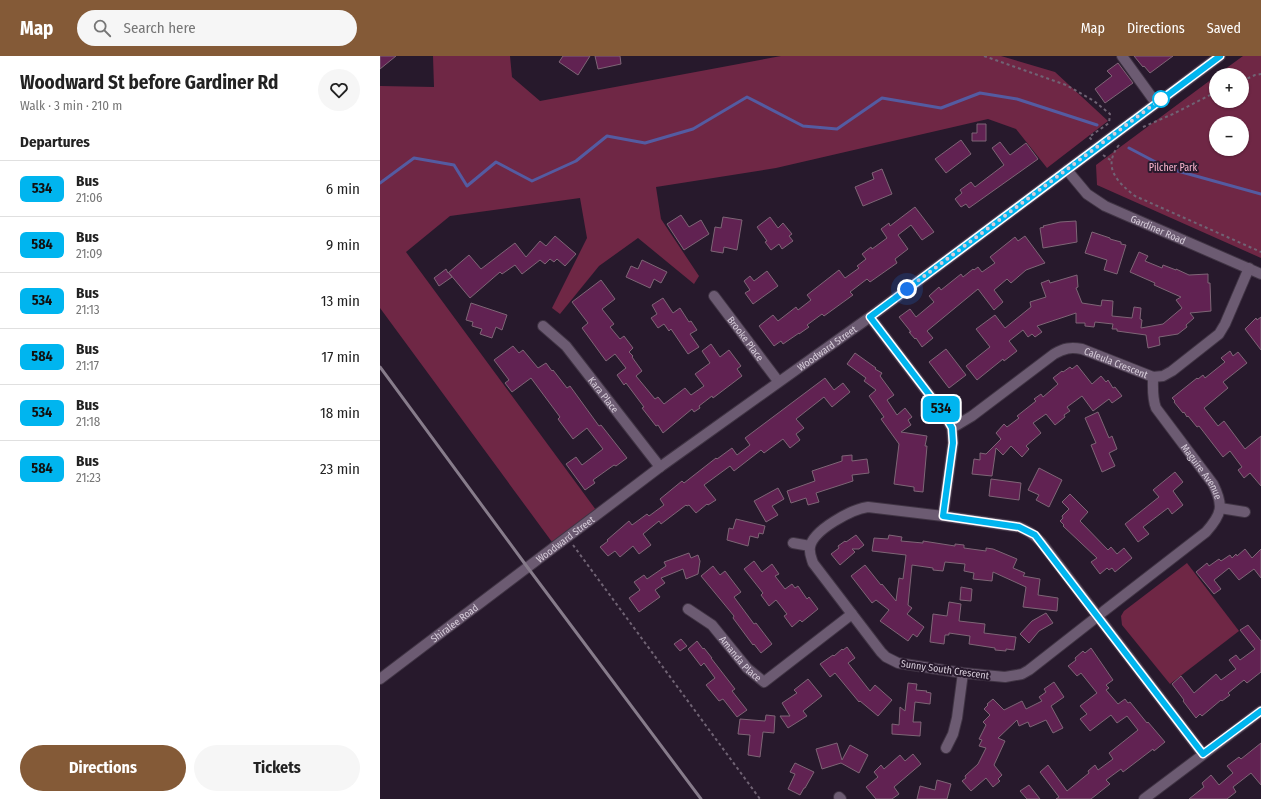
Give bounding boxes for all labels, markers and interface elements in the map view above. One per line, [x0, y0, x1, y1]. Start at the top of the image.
search box [77, 10, 357, 46]
text: Map [20, 17, 53, 40]
icon: search [91, 17, 113, 39]
text: Search here [123, 19, 196, 37]
text: Map [1081, 20, 1105, 37]
text: Directions [1127, 20, 1185, 37]
text: Saved [1207, 20, 1241, 37]
map controls [1209, 68, 1249, 156]
button: + [1209, 68, 1249, 108]
button: heart [318, 69, 360, 111]
text: Woodward St before Gardiner Rd [20, 71, 278, 94]
unlabelled marker [1152, 90, 1170, 108]
text: Walk · 3 min · 210 m [20, 98, 122, 113]
button: − [1209, 116, 1249, 156]
text: Departures [20, 133, 90, 151]
park label: Pilcher Park [1149, 162, 1198, 174]
text: Bus [76, 172, 99, 190]
text: 534 [32, 180, 52, 197]
text: 6 min [326, 180, 360, 198]
text: 21:06 [76, 190, 103, 205]
street label: Gardiner Road [1129, 213, 1187, 247]
text: Bus [76, 228, 99, 246]
text: 584 [31, 236, 53, 253]
text: 9 min [326, 236, 360, 254]
text: 21:09 [76, 246, 102, 261]
your location [897, 279, 917, 299]
text: Bus [76, 284, 99, 302]
text: 534 [32, 292, 52, 309]
text: 13 min [321, 292, 360, 310]
text: 21:13 [76, 302, 100, 317]
street label: Brooke Place [724, 314, 766, 364]
street label: Woodward Street [795, 323, 860, 374]
text: Bus [76, 340, 99, 358]
street label: Caleula Crescent [1082, 345, 1150, 382]
text: 584 [31, 348, 53, 365]
text: 17 min [321, 348, 360, 366]
text: 21:17 [76, 358, 99, 373]
street label: Kara Place [585, 375, 621, 416]
text: Bus [76, 396, 99, 414]
line badge: 534 [918, 396, 964, 422]
text: 534 [931, 400, 951, 417]
text: 534 [32, 404, 52, 421]
text: 18 min [320, 404, 360, 422]
text: 21:18 [76, 414, 100, 429]
street label: Maguire Avenue [1178, 442, 1224, 501]
text: Bus [76, 452, 99, 470]
text: 584 [31, 460, 53, 477]
text: 23 min [320, 460, 360, 478]
text: 21:23 [76, 470, 101, 485]
street label: Woodward Street [534, 513, 598, 566]
street label: Shiralee Road [429, 602, 481, 645]
street label: Amanda Place [716, 634, 764, 685]
street label: Sunny South Crescent [900, 658, 990, 682]
button: Directions [20, 745, 186, 791]
button: Tickets [194, 745, 360, 791]

